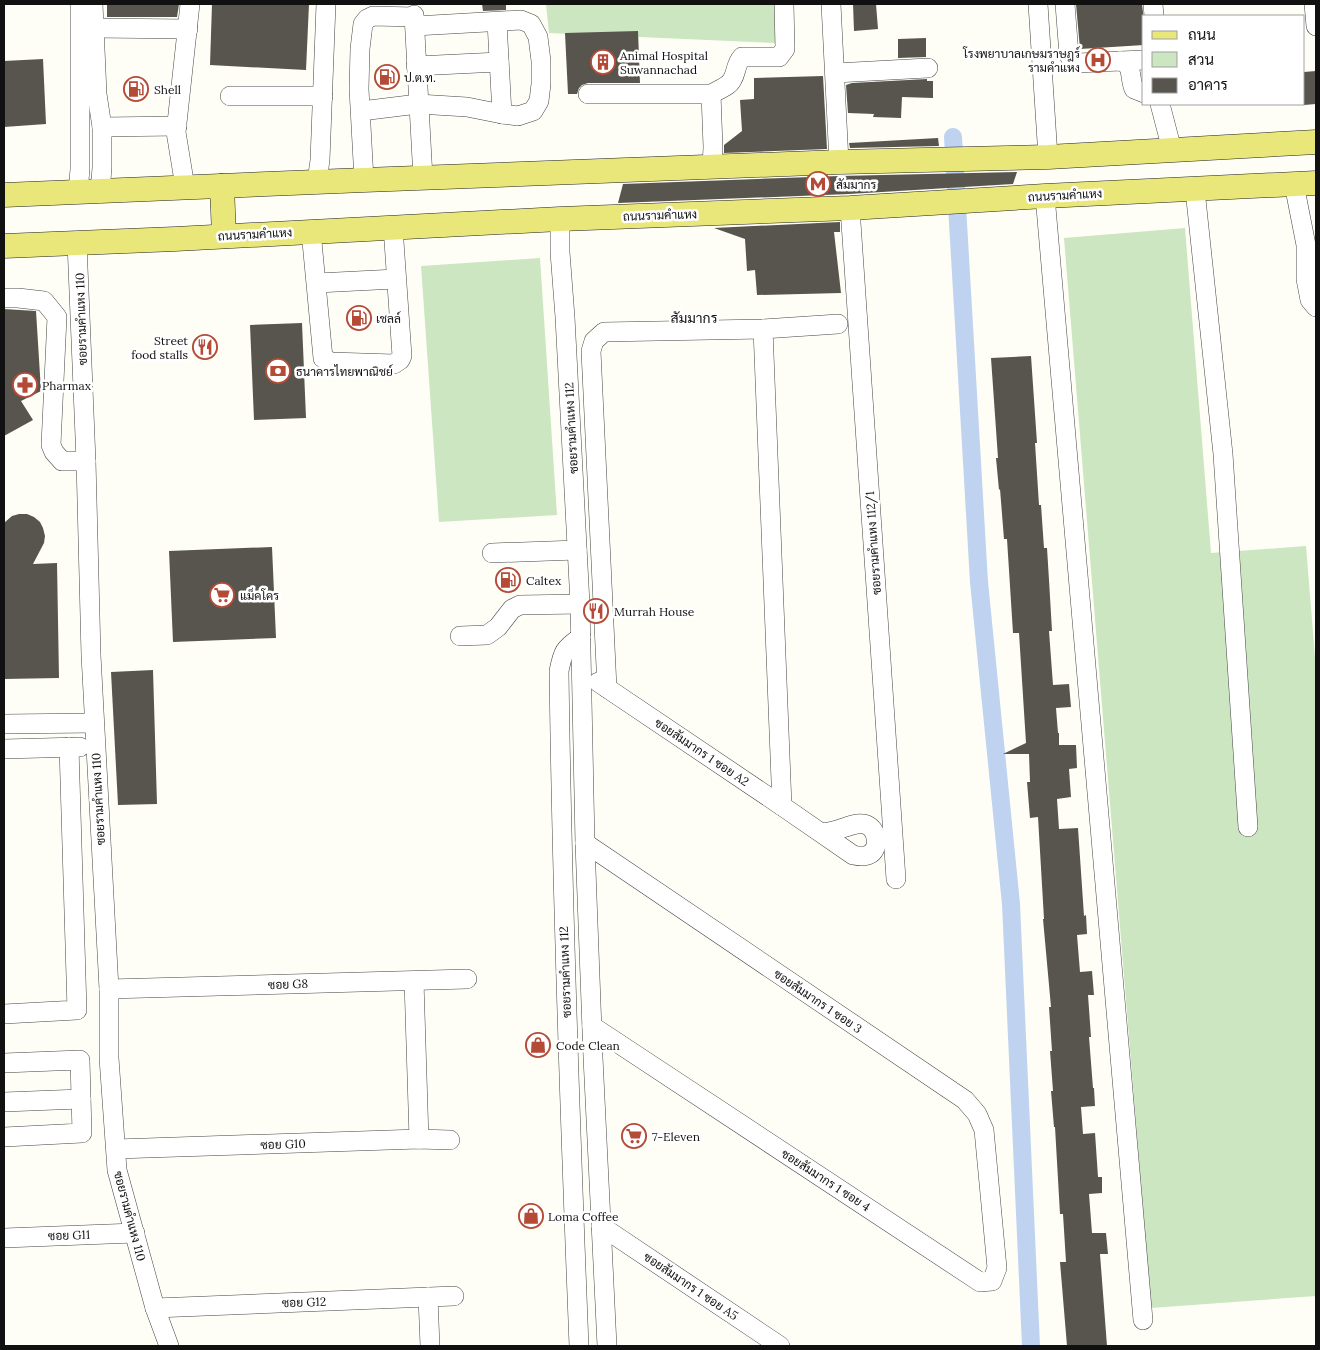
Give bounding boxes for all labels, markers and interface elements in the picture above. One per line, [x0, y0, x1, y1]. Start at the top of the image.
legend [1142, 15, 1305, 105]
text: ถนน [1188, 25, 1216, 44]
place label: โรงพยาบาลเกษมราษฎร์ รามคำแหง [962, 46, 1080, 75]
hospital icon: โรงพยาบาลเกษมราษฎร์ รามคำแหง [1085, 47, 1111, 73]
place label: Animal Hospital Suwannachad [619, 48, 708, 77]
building icon: Animal Hospital Suwannachad [590, 49, 616, 75]
text: สวน [1188, 50, 1214, 69]
fuel station icon: ป.ต.ท. [374, 64, 400, 90]
place label: ป.ต.ท. [404, 70, 436, 85]
text: อาคาร [1188, 75, 1228, 94]
fuel station icon: Shell [123, 76, 149, 102]
place label: Shell [154, 82, 181, 97]
metro station icon: สัมมากร [805, 171, 831, 197]
place label: สัมมากร [836, 177, 876, 192]
street label: ถนนรามคำแหง [1027, 186, 1103, 204]
street label: ถนนรามคำแหง [623, 206, 697, 224]
street label: ถนนรามคำแหง [217, 225, 293, 243]
street label: ซอยรามคำแหง 110 [72, 272, 90, 366]
fuel station icon: เชลล์ [346, 305, 372, 331]
district label: สัมมากร [671, 309, 718, 327]
place label: เชลล์ [376, 311, 401, 326]
place label: Street food stalls [131, 333, 188, 362]
restaurant icon: Street food stalls [192, 334, 218, 360]
bank icon: ธนาคารไทยพาณิชย์ [265, 358, 291, 384]
place label: ธนาคารไทยพาณิชย์ [296, 364, 393, 379]
pharmacy icon: Pharmax [12, 372, 38, 398]
place label: Pharmax [42, 378, 92, 393]
street label: ซอยรามคำแหง 112 [561, 382, 581, 474]
street label: ซอยรามคำแหง 112/1 [862, 490, 885, 595]
fuel station icon: Caltex [495, 567, 521, 593]
place label: Caltex [526, 573, 562, 588]
supermarket icon: แม็คโคร [209, 582, 235, 608]
place label: แม็คโคร [240, 587, 279, 603]
restaurant icon: Murrah House [583, 598, 609, 624]
place label: Murrah House [614, 604, 695, 619]
street label: ซอยสัมมากร 1 ซอย A2 [652, 715, 752, 789]
street label: ซอยรามคำแหง 110 [88, 752, 108, 846]
street label: ซอยรามคำแหง 112 [556, 926, 574, 1018]
street label: ซอยสัมมากร 1 ซอย 3 [771, 966, 865, 1036]
street label: ซอย G8 [268, 976, 309, 992]
shop icon: Code Clean [525, 1032, 551, 1058]
place label: Code Clean [556, 1038, 620, 1053]
supermarket icon: 7-Eleven [621, 1123, 647, 1149]
place label: 7-Eleven [652, 1129, 700, 1144]
street label: ซอย G10 [260, 1136, 306, 1152]
street label: ซอยสัมมากร 1 ซอย 4 [779, 1146, 874, 1215]
street label: ซอยรามคำแหง 110 [111, 1169, 149, 1263]
shop icon: Loma Coffee [518, 1203, 544, 1229]
place label: Loma Coffee [548, 1209, 619, 1224]
street label: ซอย G11 [48, 1227, 90, 1243]
street label: ซอยสัมมากร 1 ซอย A5 [641, 1249, 741, 1323]
street label: ซอย G12 [282, 1294, 326, 1310]

